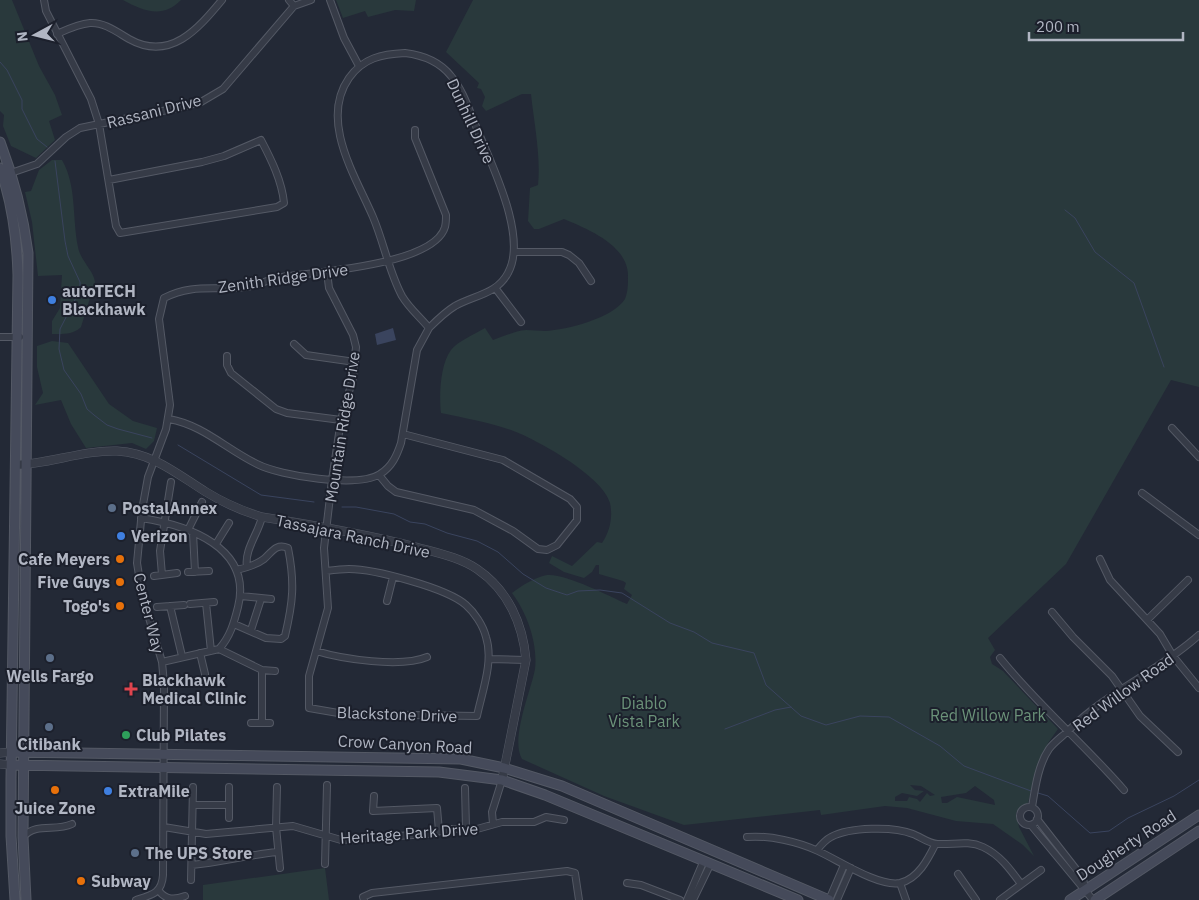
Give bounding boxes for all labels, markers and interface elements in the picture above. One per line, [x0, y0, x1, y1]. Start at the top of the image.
north arrow [10, 10, 60, 60]
scale bar [1029, 10, 1183, 42]
text: 200 m [1036, 17, 1080, 36]
text: N [13, 30, 32, 43]
street label: Dunhill Drive [443, 75, 499, 167]
street label: Rassani Drive [105, 90, 204, 132]
street label: Zenith Ridge Drive [217, 259, 350, 297]
place label: autoTECH Blackhawk [62, 281, 146, 319]
marker: autoTECH Blackhawk [46, 294, 58, 306]
street label: Mountain Ridge Drive [320, 350, 364, 504]
place label: PostalAnnex [122, 498, 217, 518]
marker: PostalAnnex [106, 502, 118, 514]
street label: Tassajara Ranch Drive [274, 510, 432, 562]
place label: Verizon [131, 526, 188, 546]
marker: Verizon [115, 530, 127, 542]
place label: Cafe Meyers [18, 549, 110, 569]
marker: Cafe Meyers [114, 553, 126, 565]
street label: Center Way [129, 571, 169, 655]
place label: Five Guys [37, 572, 110, 592]
marker: Five Guys [114, 576, 126, 588]
place label: Togo's [63, 596, 110, 616]
marker: Togo's [114, 600, 126, 612]
street label: Red Willow Road [1068, 649, 1178, 735]
marker: Wells Fargo [44, 652, 56, 664]
place label: Wells Fargo [6, 666, 94, 686]
place label: Blackhawk Medical Clinic [142, 670, 247, 708]
marker: Blackhawk Medical Clinic [124, 682, 138, 696]
park label: Diablo Vista Park [608, 693, 680, 731]
street label: Blackstone Drive [336, 702, 458, 726]
park label: Red Willow Park [930, 705, 1047, 725]
marker: Citibank [43, 721, 55, 733]
place label: Club Pilates [136, 725, 226, 745]
marker: Club Pilates [120, 729, 132, 741]
street label: Crow Canyon Road [337, 730, 473, 758]
place label: Citibank [17, 734, 81, 754]
place label: ExtraMile [118, 781, 190, 801]
marker: Juice Zone [49, 784, 61, 796]
marker: ExtraMile [102, 785, 114, 797]
place label: Juice Zone [14, 798, 96, 818]
street label: Dougherty Road [1072, 805, 1180, 885]
street label: Heritage Park Drive [339, 818, 479, 848]
place label: The UPS Store [145, 843, 252, 863]
marker: The UPS Store [129, 847, 141, 859]
place label: Subway [91, 871, 151, 891]
marker: Subway [75, 875, 87, 887]

